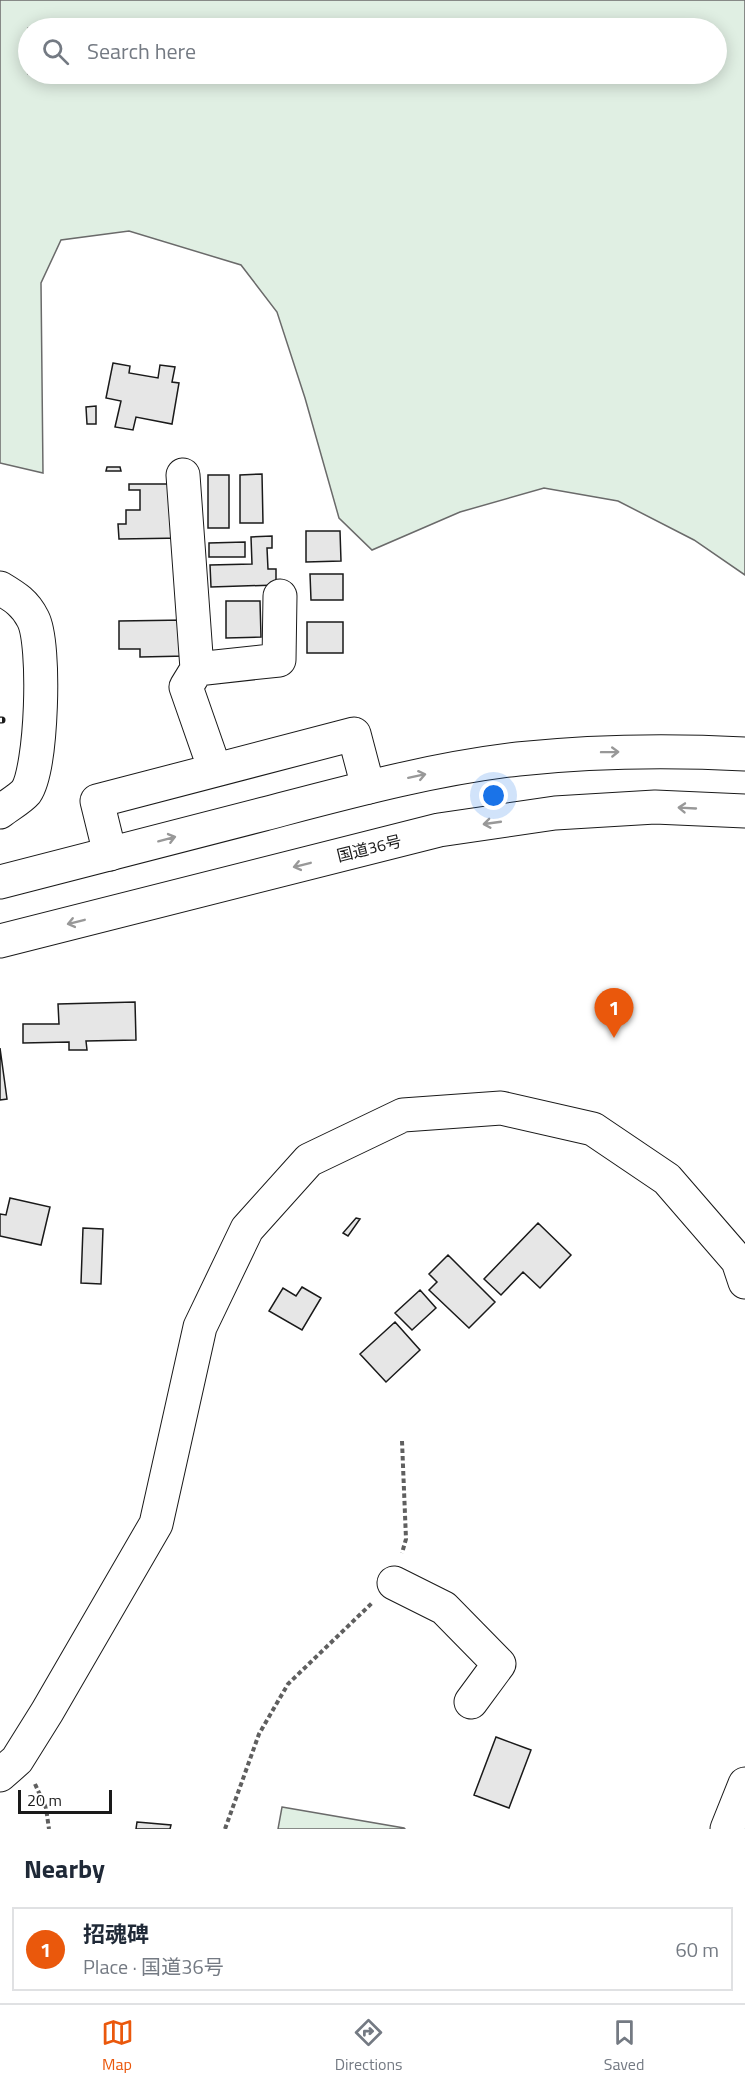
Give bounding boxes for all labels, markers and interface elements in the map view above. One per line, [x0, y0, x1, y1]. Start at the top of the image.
search box [18, 18, 727, 84]
text: Search here [87, 34, 196, 68]
icon: search [39, 35, 72, 68]
one-way arrow [600, 746, 620, 758]
one-way arrow [407, 770, 426, 781]
your location [479, 781, 508, 810]
one-way arrow [677, 803, 697, 814]
one-way arrow [483, 817, 503, 828]
street label: 国道36号 [334, 828, 404, 868]
one-way arrow [157, 833, 176, 845]
one-way arrow [293, 860, 312, 872]
one-way arrow [67, 917, 86, 929]
pin: 1 [594, 988, 634, 1038]
scale bar [18, 1787, 112, 1814]
text: 20 m [27, 1788, 62, 1812]
text: Nearby [24, 1849, 105, 1888]
text: 招魂碑 [83, 1917, 149, 1951]
text: 1 [40, 1934, 51, 1965]
text: 60 m [675, 1934, 719, 1965]
text: Place · 国道36号 [83, 1951, 224, 1982]
tab: Map [101, 2016, 134, 2076]
tab: Directions [335, 2016, 403, 2076]
tab: Saved [604, 2016, 644, 2076]

